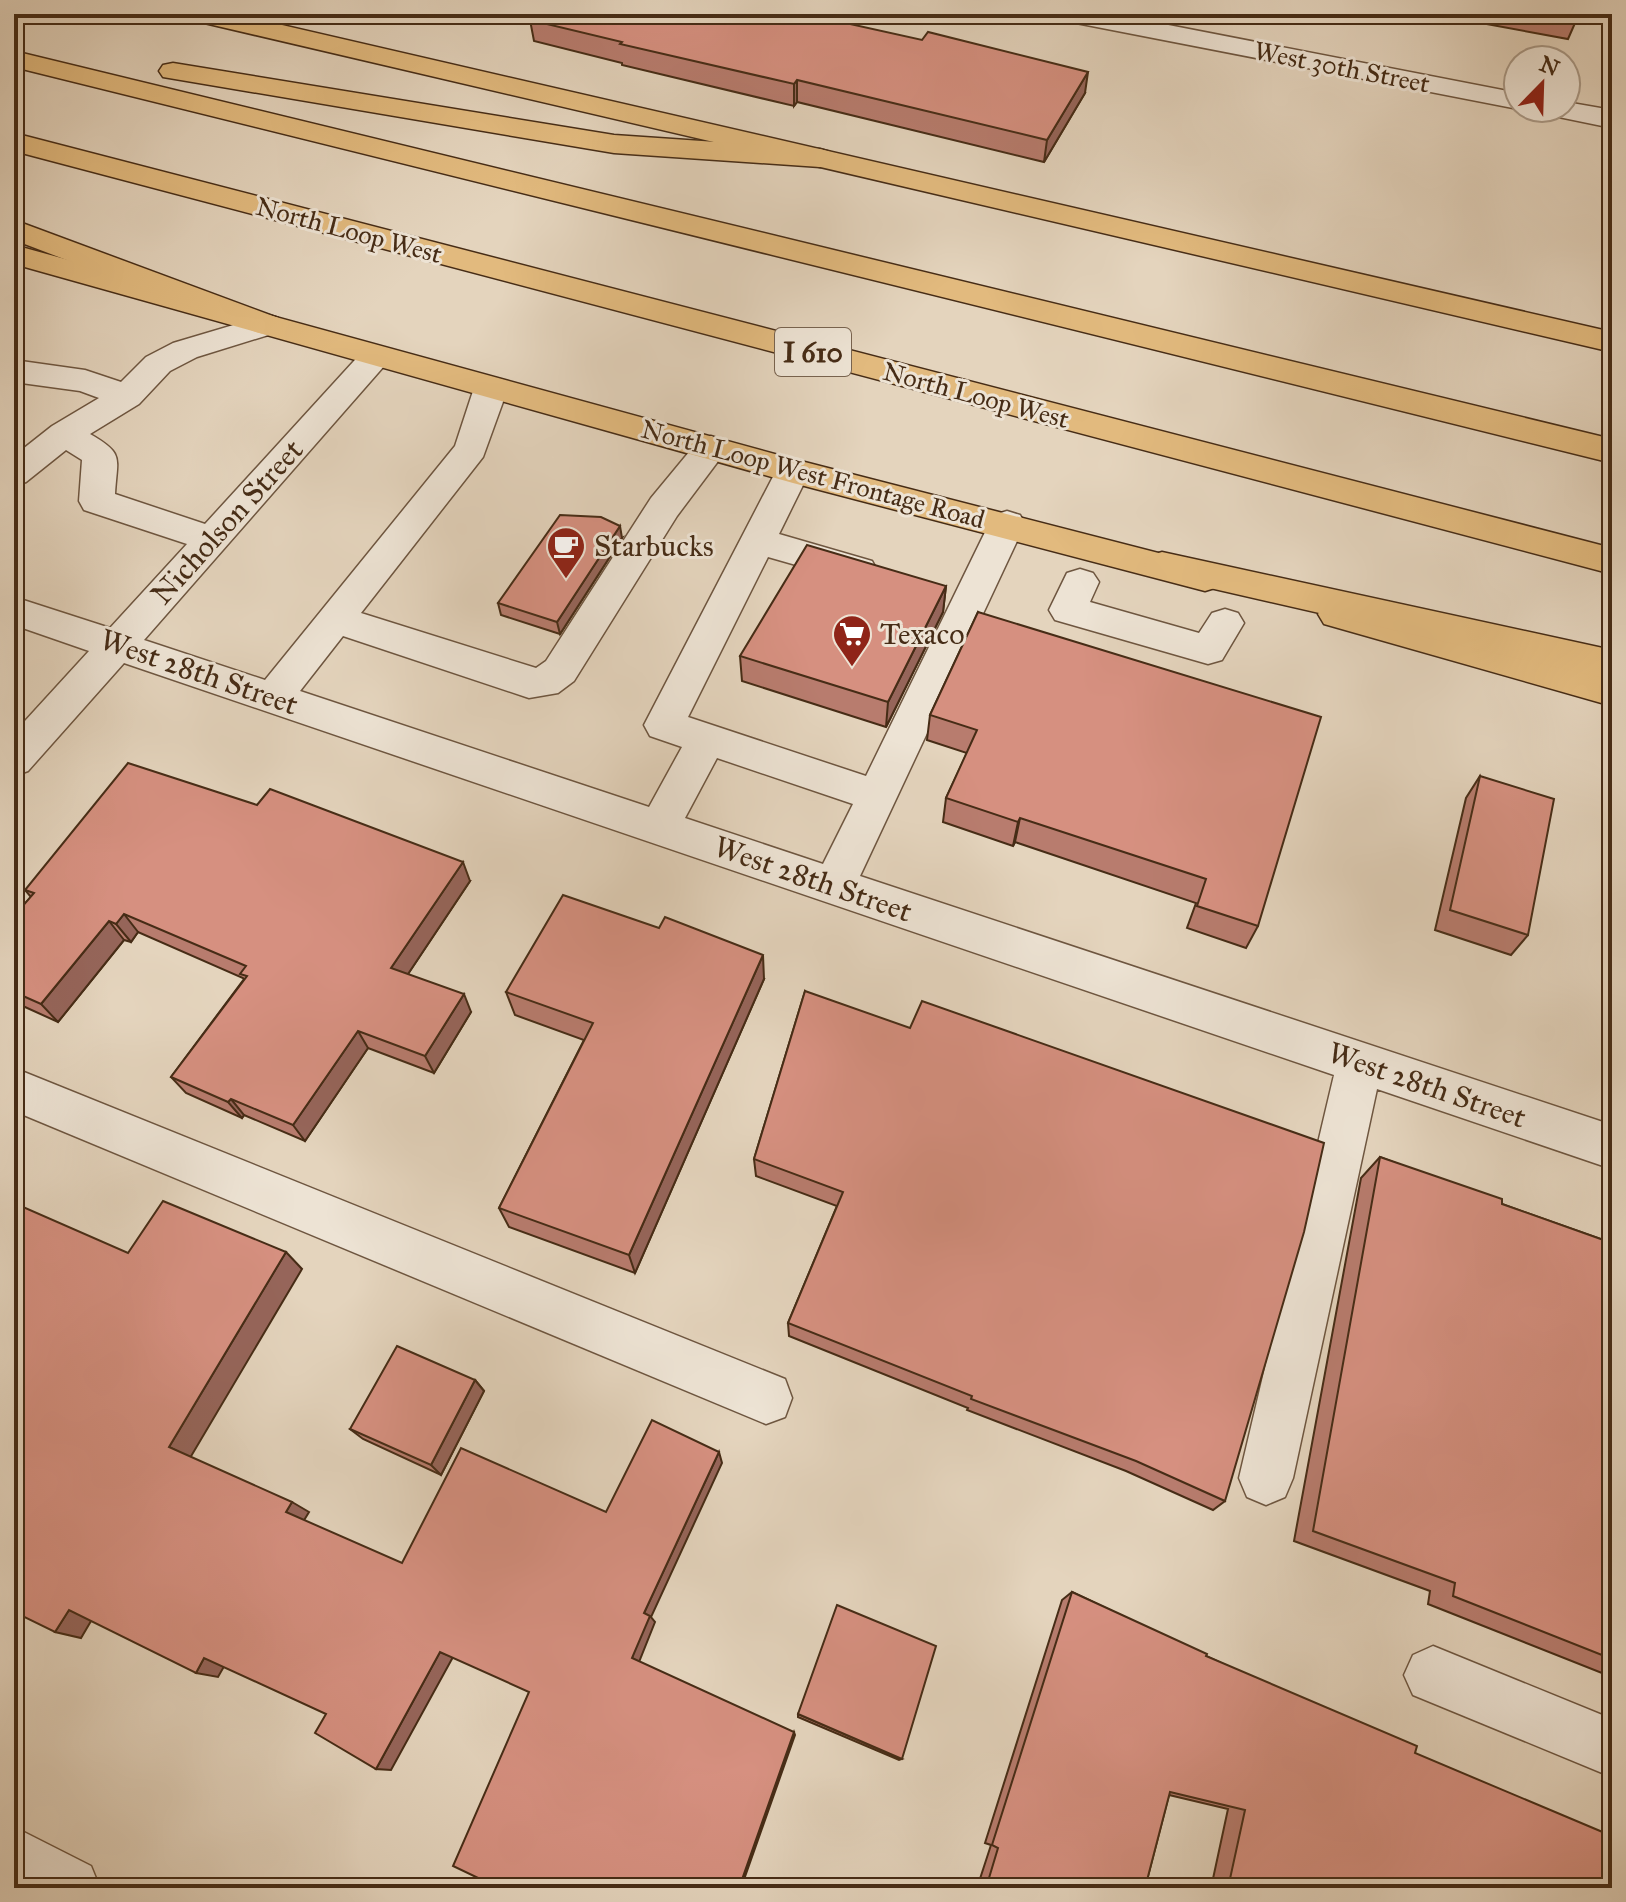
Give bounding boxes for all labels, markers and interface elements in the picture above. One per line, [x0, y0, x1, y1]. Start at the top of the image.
street label: West 30th Street [1252, 34, 1432, 100]
north arrow [1502, 44, 1582, 124]
text: N [1536, 50, 1564, 82]
street label: North Loop West [252, 190, 446, 270]
road number: I 610 [775, 328, 851, 376]
street label: North Loop West [879, 355, 1073, 435]
street label: North Loop West Frontage Road [638, 413, 988, 535]
street label: Nicholson Street [144, 432, 311, 612]
cafe icon: Starbucks [545, 525, 587, 580]
place label: Starbucks [594, 528, 714, 564]
supermarket icon: Texaco [831, 613, 873, 668]
place label: Texaco [880, 616, 965, 652]
street label: West 28th Street [95, 621, 303, 723]
street label: West 28th Street [709, 828, 917, 930]
street label: West 28th Street [1323, 1034, 1531, 1136]

